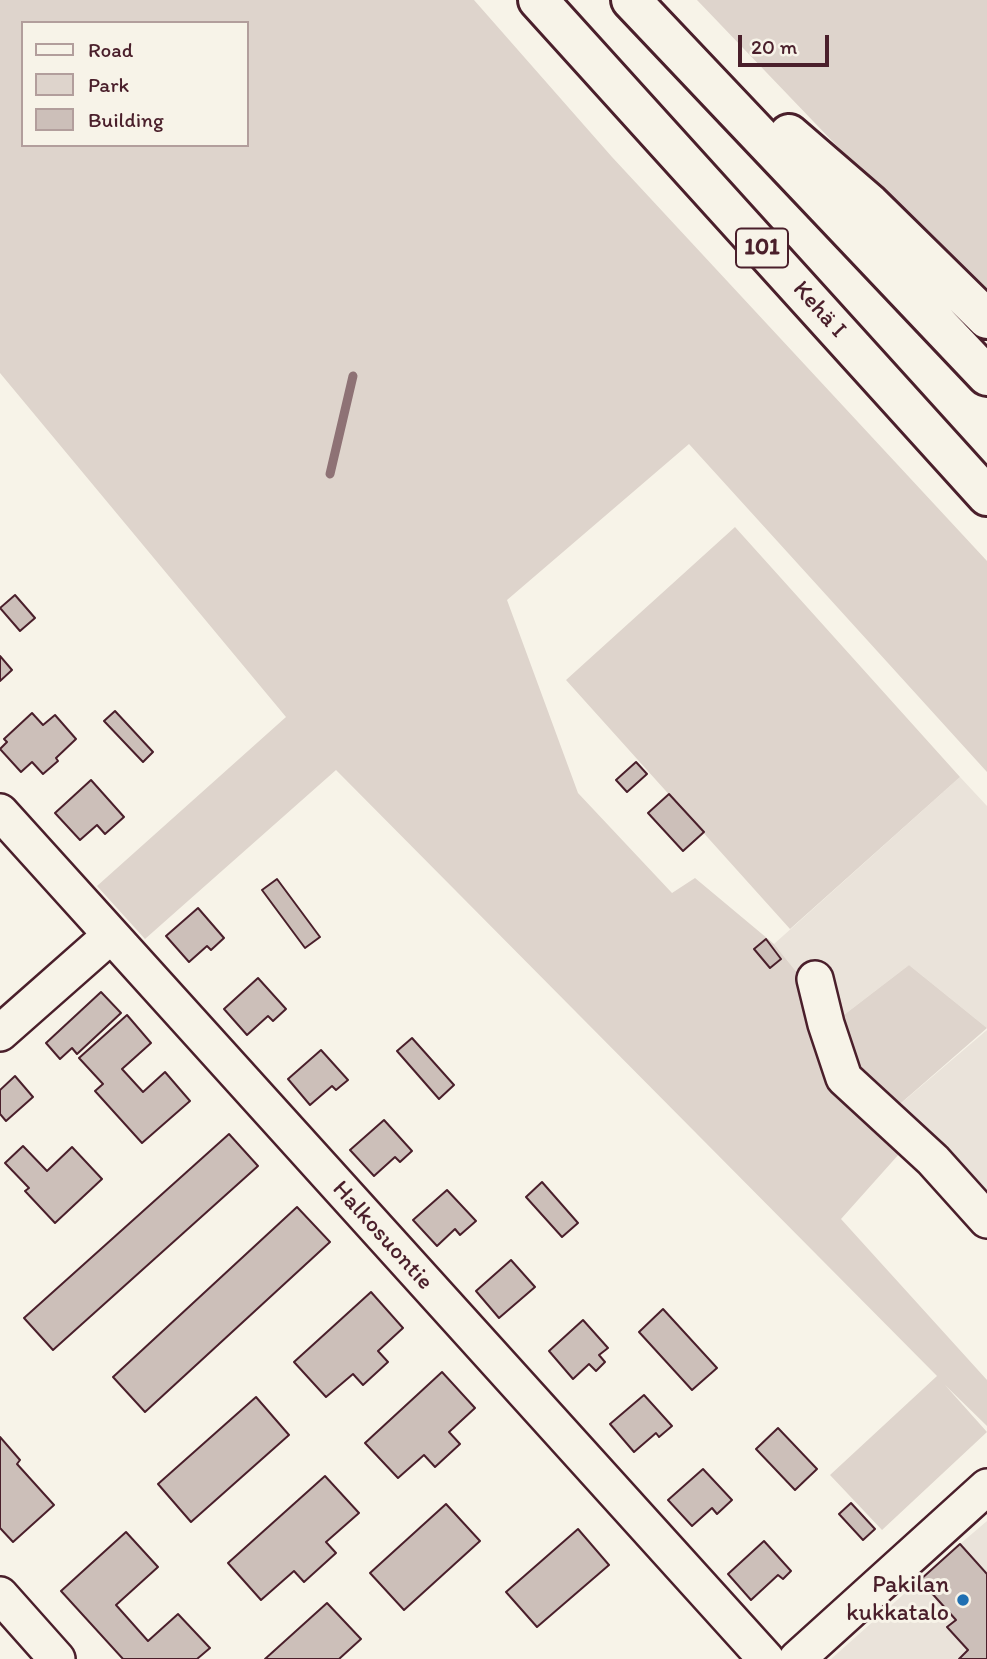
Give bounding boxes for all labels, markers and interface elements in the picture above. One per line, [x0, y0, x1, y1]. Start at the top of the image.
legend [21, 21, 248, 147]
scale bar [742, 21, 833, 65]
text: 20 m [751, 34, 797, 59]
text: Road [88, 37, 133, 62]
text: Park [88, 72, 129, 97]
text: Building [88, 107, 164, 132]
road number: 101 [736, 229, 788, 268]
street label: Kehä I [786, 276, 852, 344]
street label: Halkosuontie [325, 1175, 439, 1297]
place label: Pakilan kukkatalo [846, 1572, 949, 1628]
marker: Pakilan kukkatalo [955, 1592, 971, 1608]

